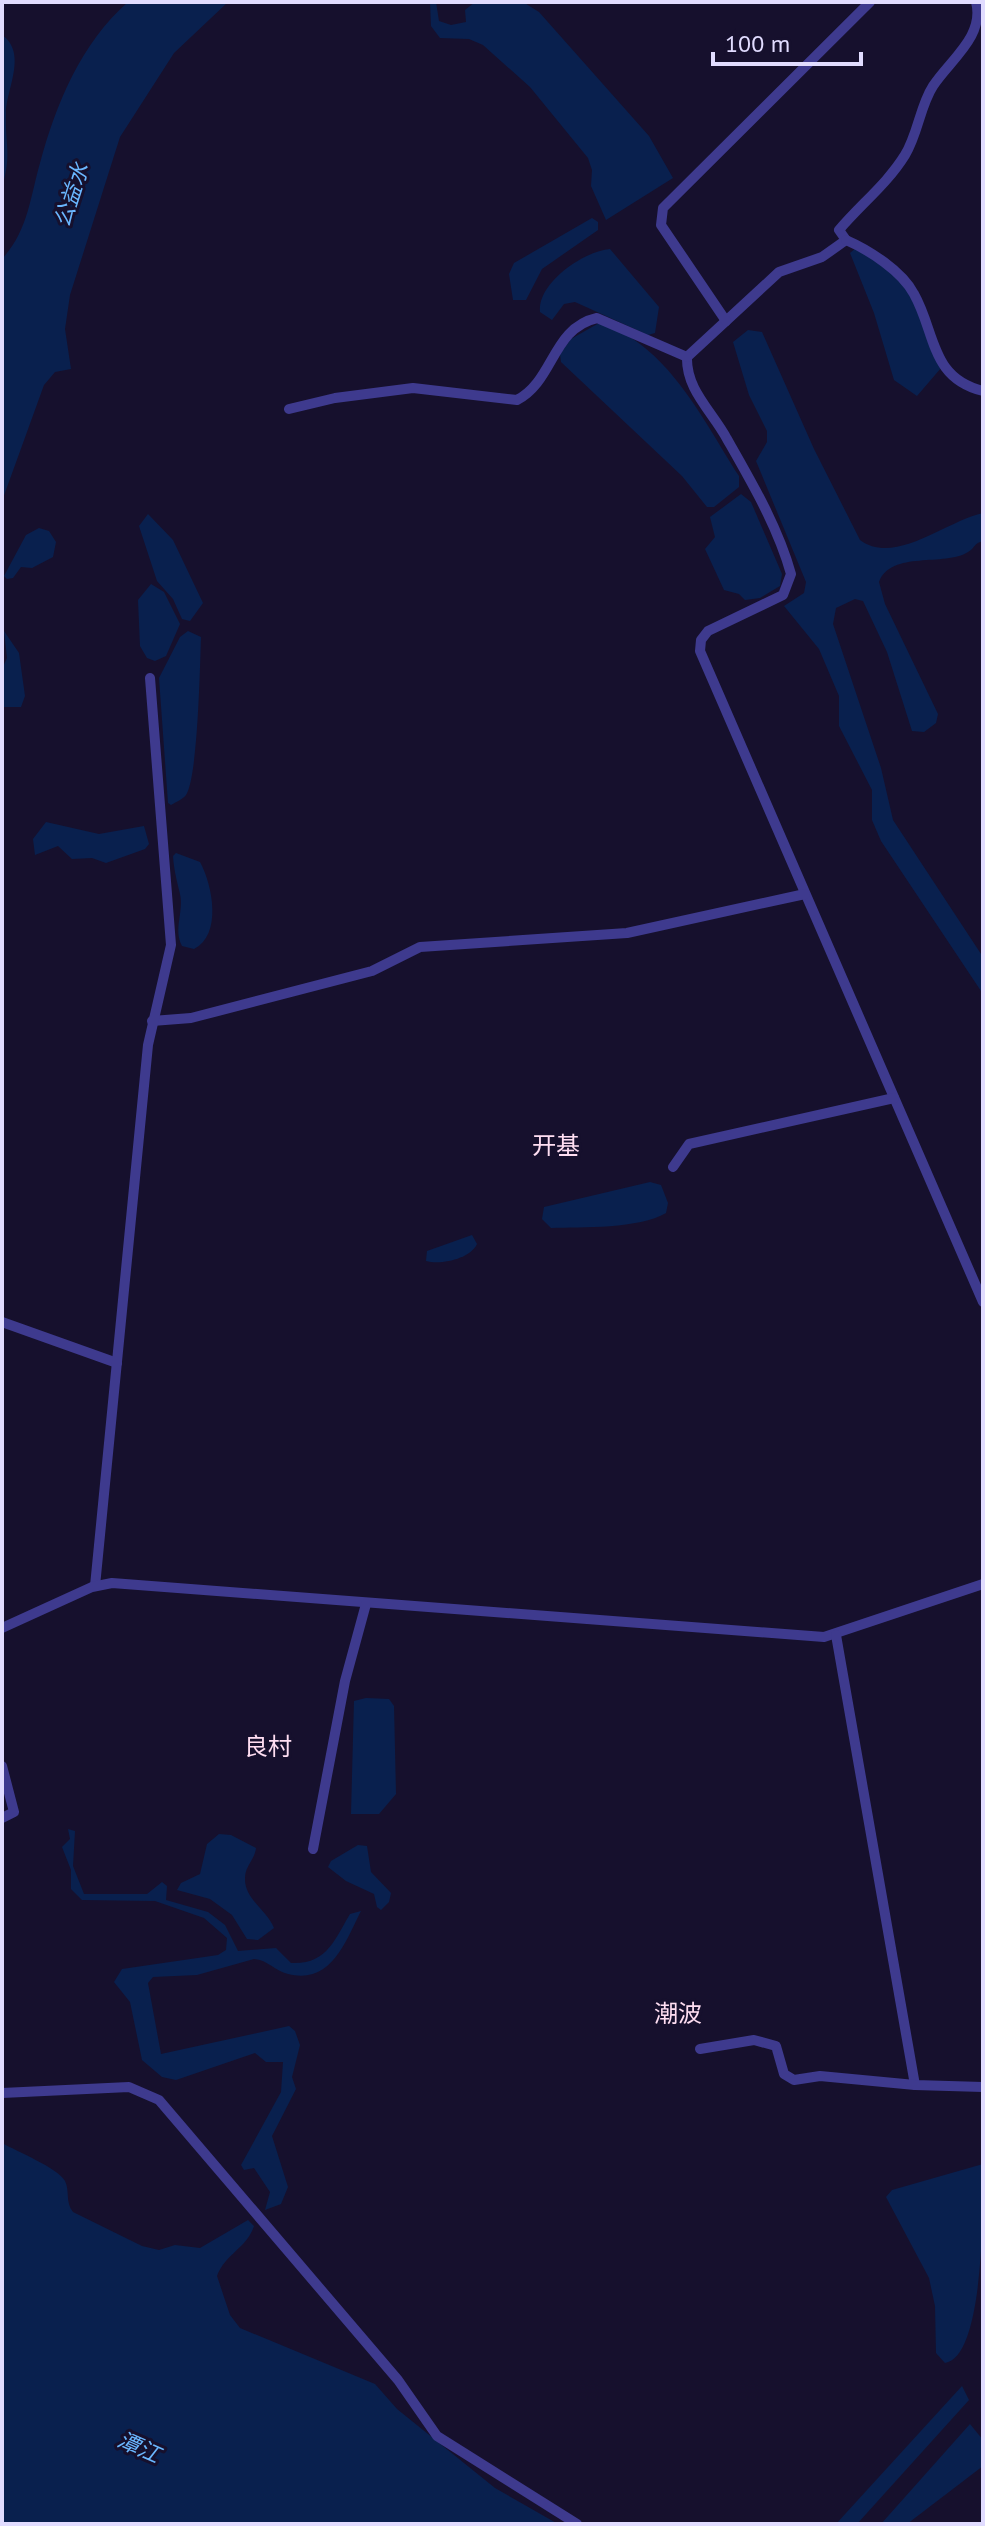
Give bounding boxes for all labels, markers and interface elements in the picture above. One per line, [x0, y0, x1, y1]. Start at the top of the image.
scale bar [713, 16, 861, 66]
text: 100 m [725, 28, 790, 59]
water label: 公益水 [47, 158, 95, 231]
district label: 开基 [532, 1130, 580, 1161]
district label: 良村 [244, 1731, 292, 1762]
district label: 潮波 [654, 1998, 702, 2029]
water label: 潭江 [113, 2425, 167, 2470]

